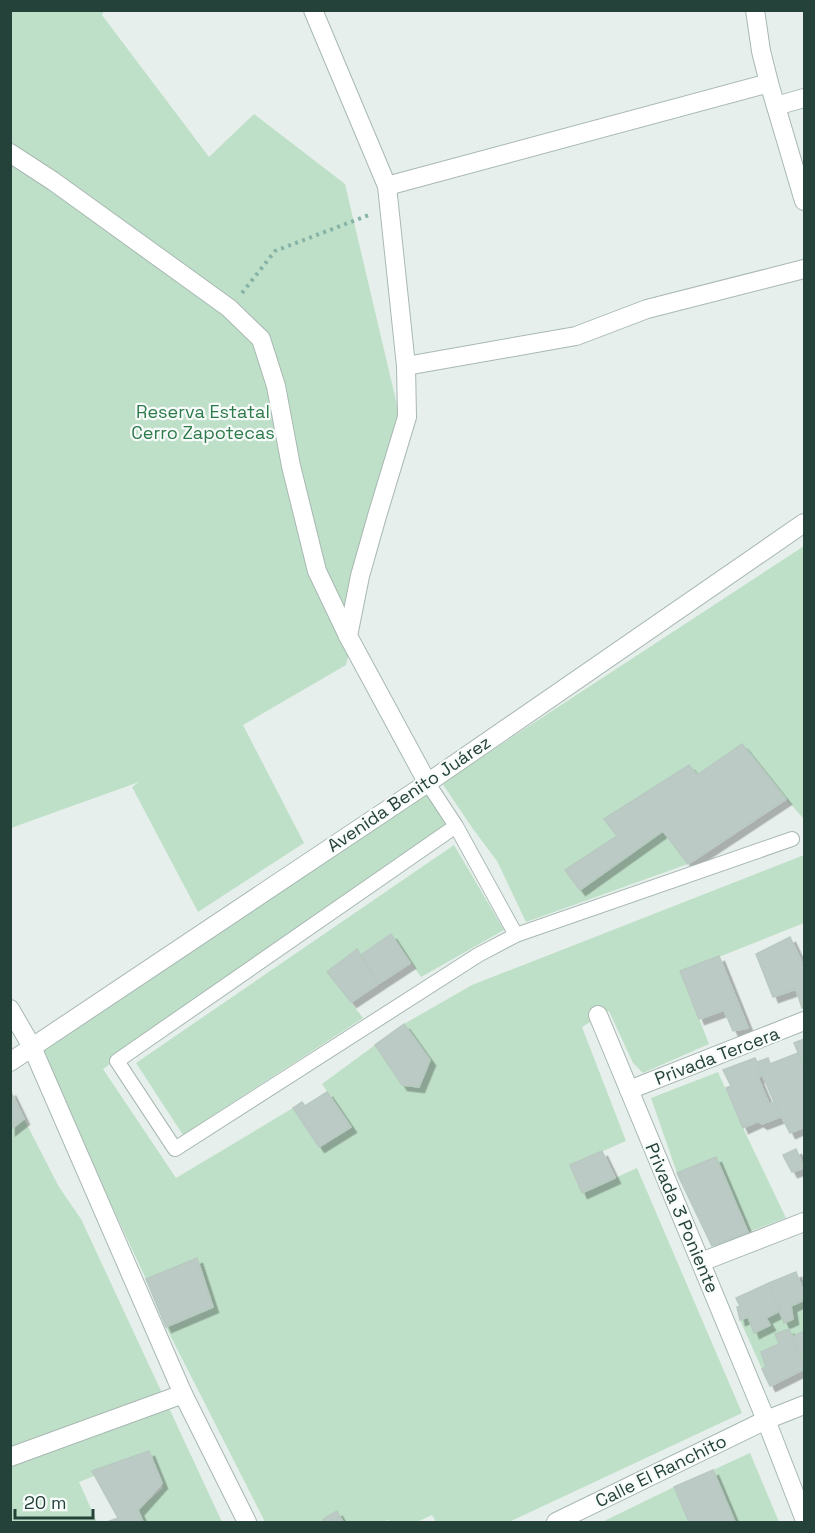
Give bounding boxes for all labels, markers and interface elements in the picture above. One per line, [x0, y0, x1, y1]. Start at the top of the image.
park label: Reserva Estatal Cerro Zapotecas [131, 400, 275, 444]
street label: Avenida Benito Juárez [322, 730, 495, 857]
street label: Privada Tercera [651, 1021, 782, 1090]
street label: Privada 3 Poniente [640, 1139, 724, 1296]
street label: Calle El Ranchito [591, 1429, 730, 1512]
scale bar [15, 1482, 93, 1520]
text: 20 m [24, 1491, 67, 1514]

